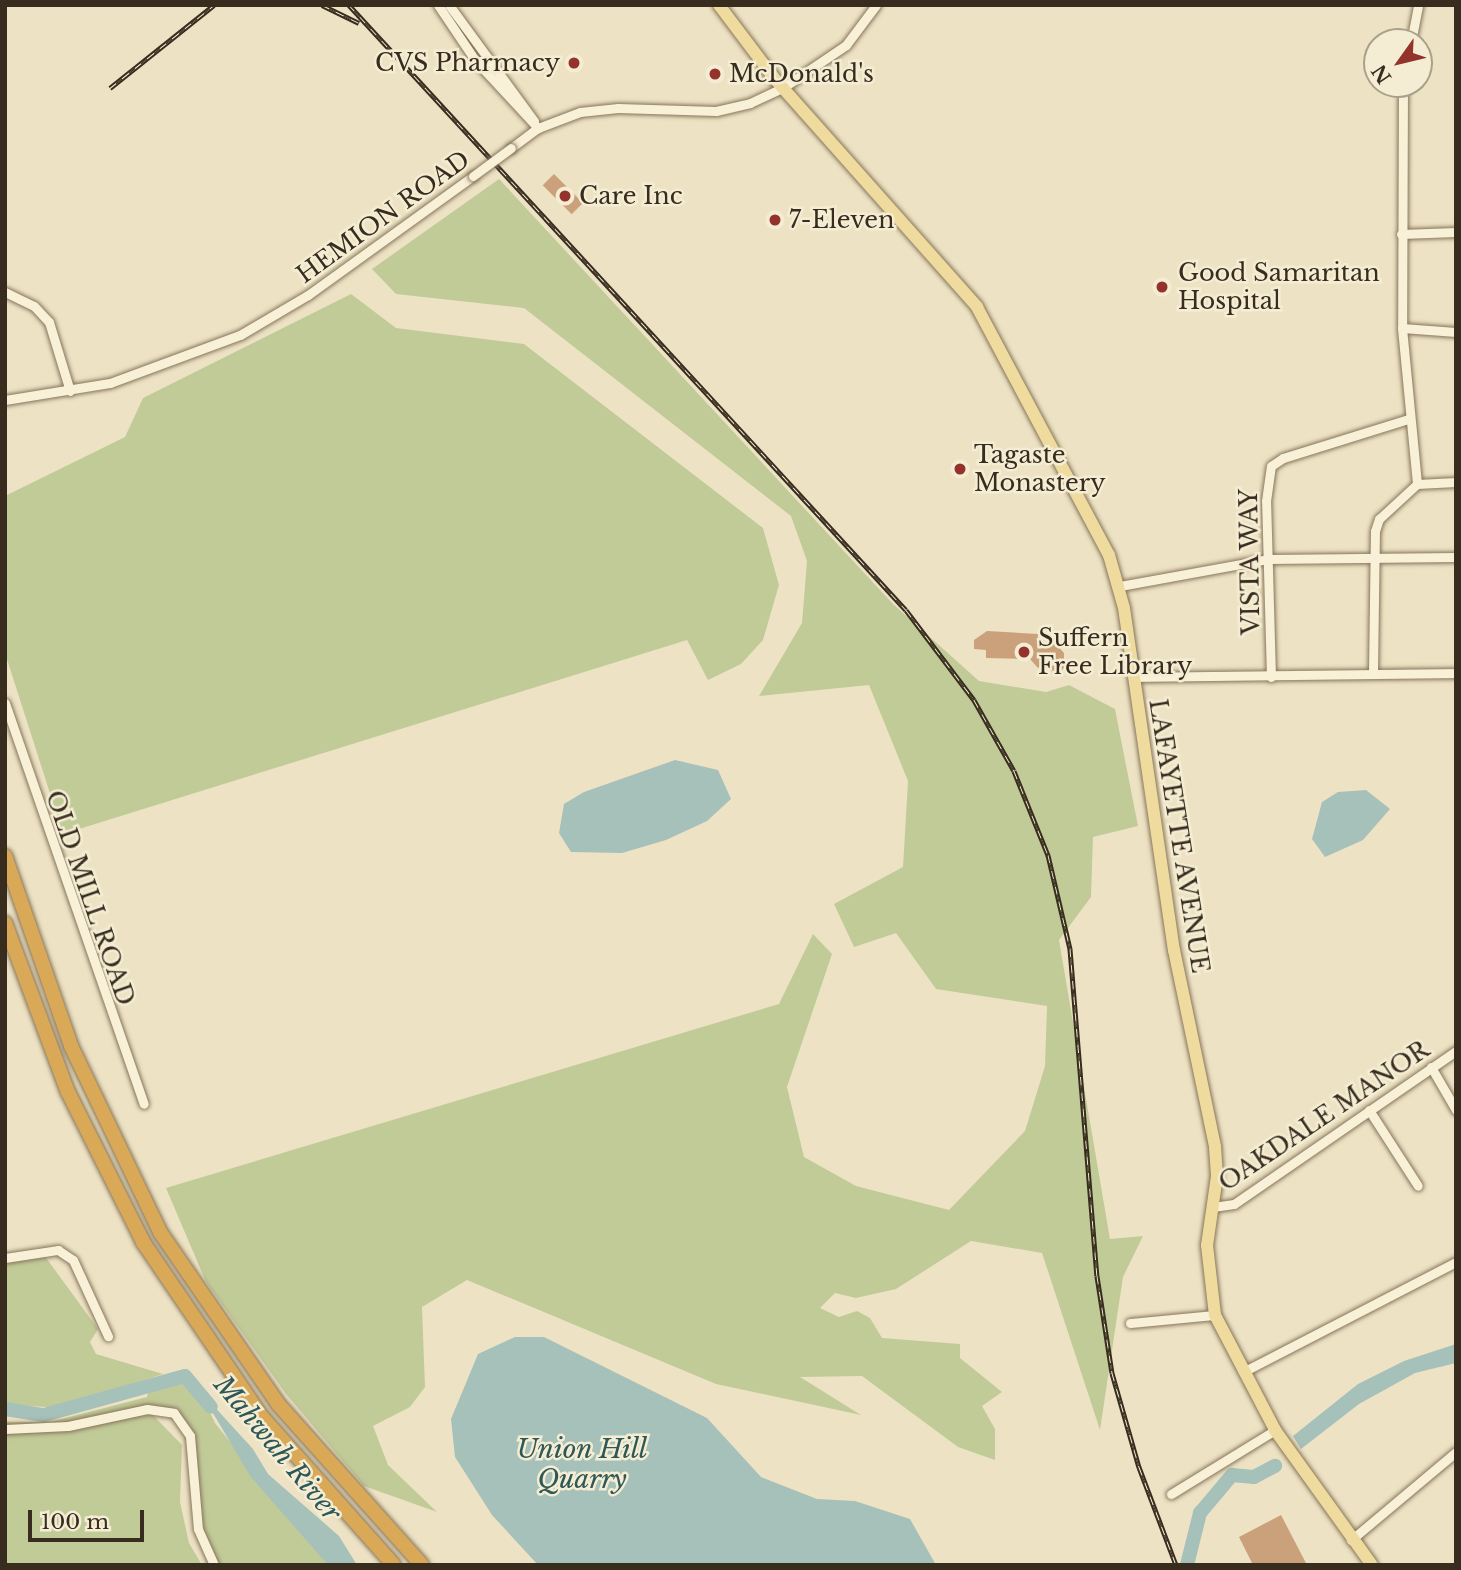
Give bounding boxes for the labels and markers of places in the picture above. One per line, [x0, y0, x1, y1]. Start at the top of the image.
place label: CVS Pharmacy [375, 49, 560, 77]
marker: CVS Pharmacy [566, 55, 582, 71]
place label: McDonald's [729, 60, 874, 88]
marker: McDonald's [707, 66, 723, 82]
place label: Care Inc [579, 182, 683, 210]
marker: Care Inc [557, 188, 573, 204]
place label: 7-Eleven [789, 206, 895, 234]
marker: 7-Eleven [767, 212, 783, 228]
place label: Good Samaritan Hospital [1178, 259, 1380, 315]
marker: Good Samaritan Hospital [1152, 277, 1172, 297]
place label: Tagaste Monastery [974, 441, 1106, 497]
marker: Tagaste Monastery [952, 461, 968, 477]
place label: Suffern Free Library [1038, 624, 1192, 680]
marker: Suffern Free Library [1016, 644, 1032, 660]

